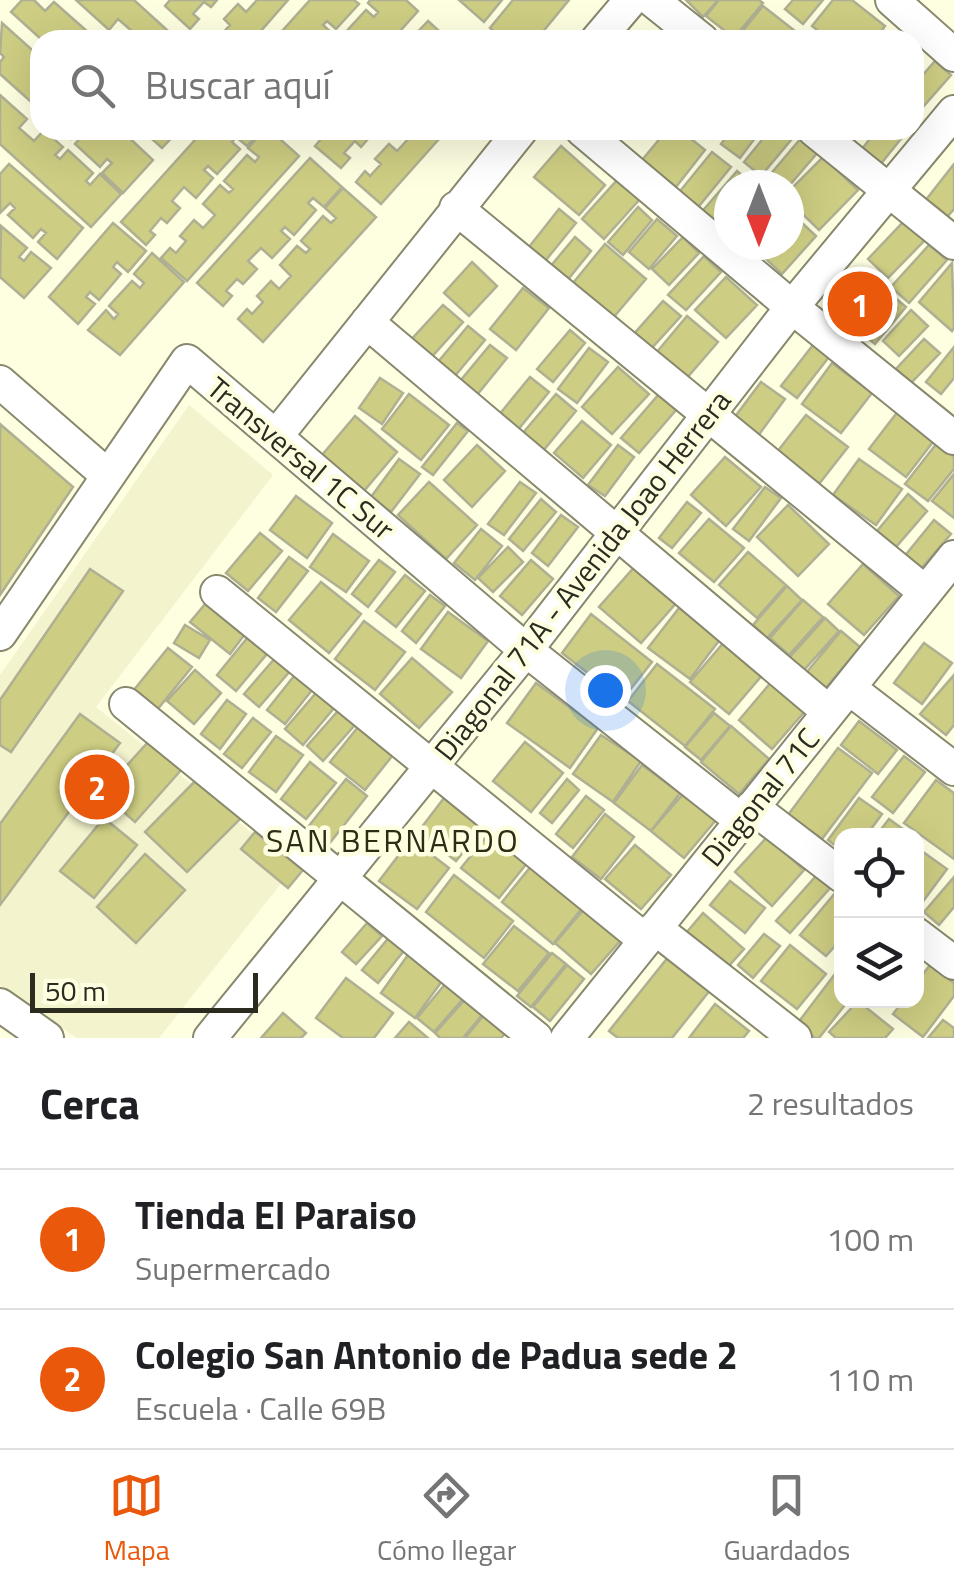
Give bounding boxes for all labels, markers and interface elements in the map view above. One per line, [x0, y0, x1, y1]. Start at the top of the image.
search box [30, 30, 924, 140]
text: Buscar aquí [145, 56, 331, 114]
icon: search [65, 58, 120, 113]
north arrow [714, 170, 804, 260]
pin: 1 [828, 266, 892, 342]
street label: Transversal 1C Sur [197, 366, 405, 550]
street label: Diagonal 71A - Avenida Joao Herrera [422, 380, 742, 770]
your location [580, 665, 631, 716]
street label: Diagonal 71C [690, 718, 830, 876]
pin: 2 [64, 750, 130, 824]
district label: SAN BERNARDO [266, 816, 520, 864]
map controls [834, 828, 924, 1008]
button: locate [834, 828, 924, 918]
button: layers [834, 918, 924, 1008]
scale bar [30, 968, 258, 1013]
text: 50 m [45, 969, 106, 1012]
text: Cerca [40, 1071, 140, 1135]
text: 2 resultados [747, 1079, 914, 1127]
text: Tienda El Paraiso [135, 1186, 417, 1244]
text: 1 [64, 1215, 81, 1263]
text: 100 m [826, 1215, 914, 1263]
text: Supermercado [135, 1244, 331, 1292]
text: Colegio San Antonio de Padua sede 2 [135, 1326, 738, 1384]
text: 2 [64, 1355, 81, 1403]
text: 110 m [826, 1355, 914, 1403]
text: Escuela · Calle 69B [135, 1384, 386, 1432]
tab: Mapa [104, 1468, 170, 1571]
tab: Cómo llegar [377, 1468, 516, 1571]
tab: Guardados [723, 1468, 850, 1571]

